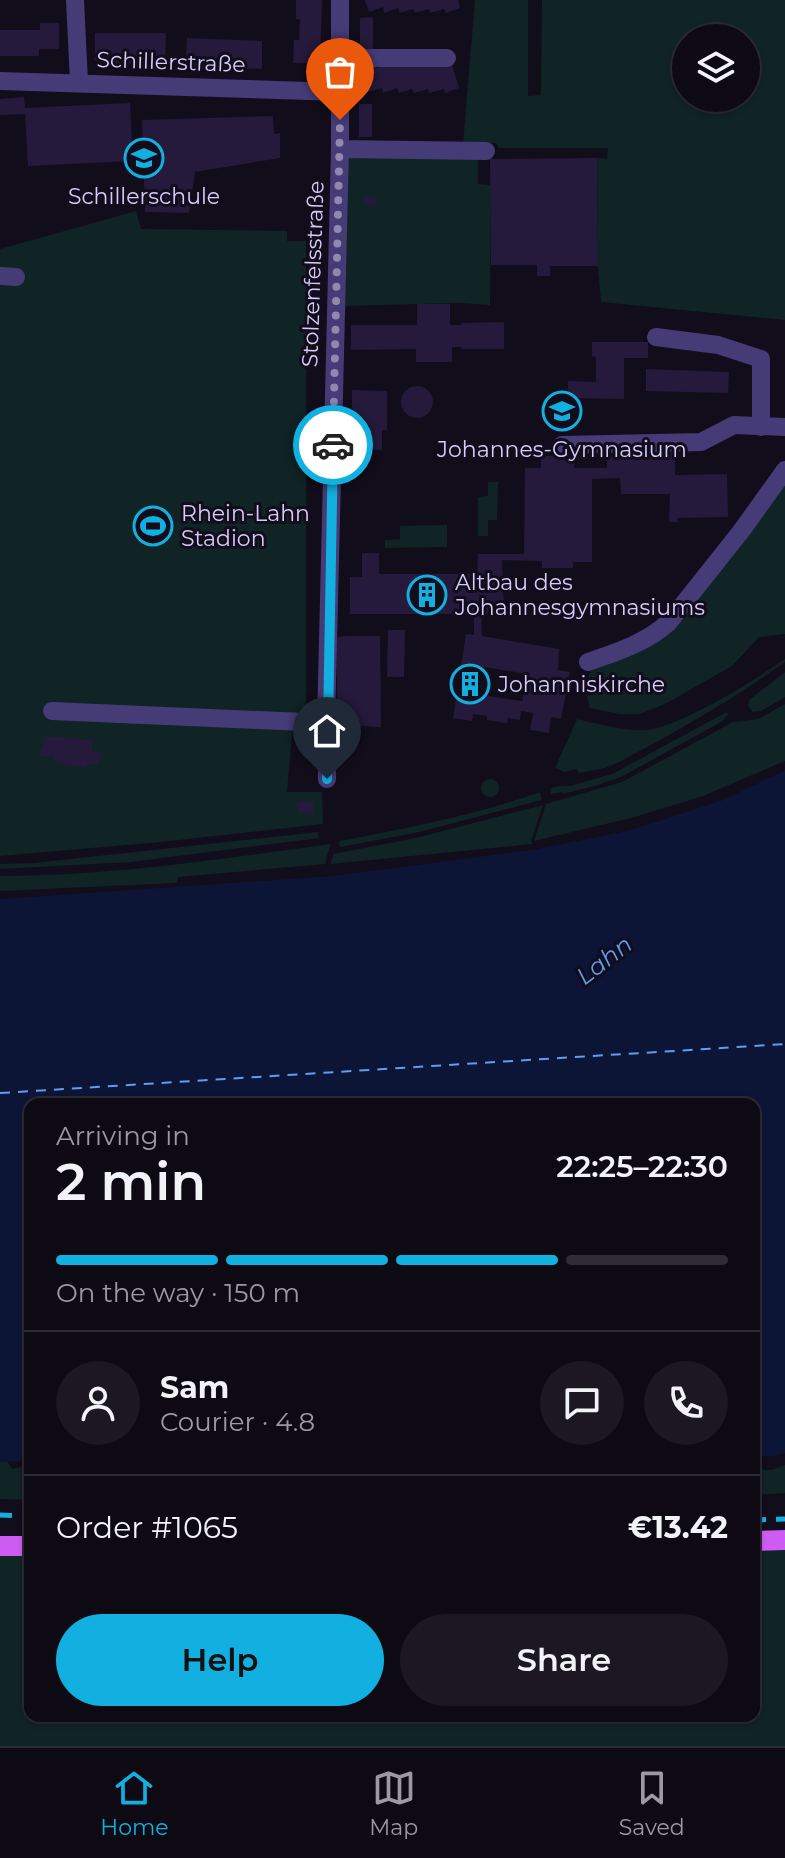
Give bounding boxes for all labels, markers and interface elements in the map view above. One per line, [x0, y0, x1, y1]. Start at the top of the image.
map controls [672, 24, 760, 112]
button: layers [672, 24, 760, 112]
pin [306, 38, 374, 120]
street label: Schillerstraße [96, 46, 246, 78]
icon: bag [318, 50, 362, 94]
school or university icon: Schillerschule [123, 137, 165, 179]
street label: Stolzenfelsstraße [296, 180, 330, 368]
place label: Schillerschule [68, 183, 220, 210]
school or university icon: Johannes-Gymnasium [541, 390, 583, 432]
courier [293, 405, 373, 485]
icon: car [311, 423, 355, 467]
place label: Johannes-Gymnasium [436, 436, 687, 463]
place label: Rhein-Lahn Stadion [181, 500, 310, 552]
sports icon: Rhein-Lahn Stadion [132, 505, 174, 547]
place label: Altbau des Johannesgymnasiums [454, 569, 705, 621]
building icon: Altbau des Johannesgymnasiums [406, 574, 448, 616]
building icon: Johanniskirche [449, 663, 491, 705]
place label: Johanniskirche [497, 671, 665, 698]
pin [293, 697, 361, 779]
icon: home [305, 709, 349, 753]
water label: Lahn [570, 929, 638, 991]
text: Arriving in [56, 1120, 190, 1152]
text: 22:25–22:30 [556, 1148, 728, 1185]
text: 2 min [56, 1150, 206, 1213]
text: On the way · 150 m [56, 1277, 300, 1309]
button: person [56, 1361, 140, 1445]
button: chat [540, 1361, 624, 1445]
button: phone [644, 1361, 728, 1445]
text: Sam [160, 1369, 229, 1406]
text: Courier · 4.8 [160, 1406, 315, 1438]
text: Order #1065 [56, 1509, 238, 1546]
text: €13.42 [628, 1509, 728, 1546]
button: Help [56, 1614, 384, 1706]
button: Share [400, 1614, 728, 1706]
tab: Home [100, 1766, 169, 1841]
tab: Map [369, 1766, 418, 1841]
tab: Saved [619, 1766, 685, 1841]

